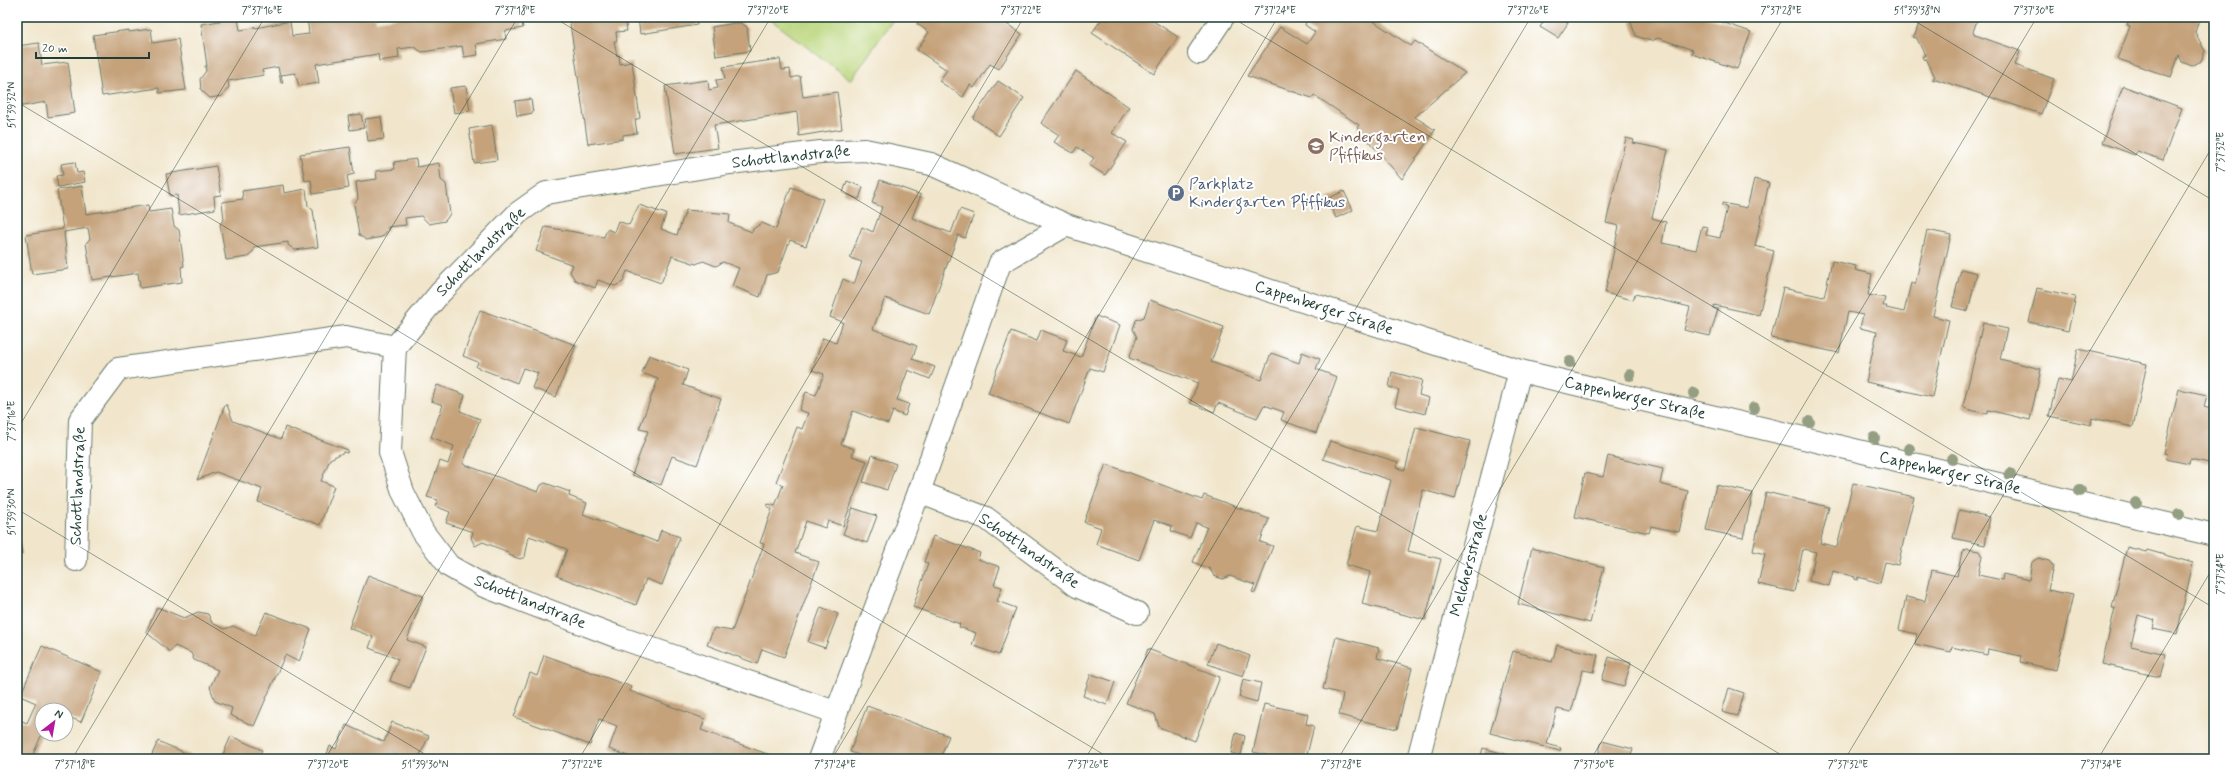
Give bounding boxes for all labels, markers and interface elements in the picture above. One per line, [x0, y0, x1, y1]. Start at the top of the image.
text: 7°37'16"E [242, 4, 282, 18]
text: 7°37'18"E [495, 4, 535, 18]
text: 7°37'20"E [747, 4, 789, 18]
text: 7°37'22"E [1001, 4, 1042, 18]
text: 7°37'24"E [1254, 4, 1296, 18]
text: 7°37'26"E [1507, 4, 1549, 18]
text: 7°37'28"E [1761, 4, 1802, 18]
text: 51°39'38"N [1894, 4, 1941, 18]
text: 7°37'30"E [2014, 4, 2055, 18]
scale bar [36, 34, 149, 60]
text: 20 m [42, 41, 68, 57]
text: 51°39'32"N [5, 81, 19, 128]
place label: Kindergarten Pfiffikus [1329, 127, 1426, 166]
text: 7°37'32"E [2214, 132, 2228, 172]
school or university icon: Kindergarten Pfiffikus [1306, 136, 1326, 156]
street label: Schottlandstraße [731, 140, 851, 174]
place label: Parkplatz Kindergarten Pfiffikus [1189, 174, 1345, 214]
parking icon: Parkplatz Kindergarten Pfiffikus [1166, 183, 1186, 203]
street label: Schottlandstraße [432, 202, 531, 301]
street label: Cappenberger Straße [1252, 276, 1396, 341]
street label: Cappenberger Straße [1562, 371, 1708, 426]
text: 7°37'16"E [5, 401, 19, 441]
street label: Schottlandstraße [65, 426, 91, 546]
street label: Cappenberger Straße [1877, 446, 2023, 501]
text: 51°39'30"N [5, 488, 19, 535]
street label: Schottlandstraße [974, 508, 1084, 594]
street label: Melchersstraße [1445, 511, 1493, 619]
text: 7°37'34"E [2214, 553, 2228, 595]
street label: Schottlandstraße [471, 570, 589, 634]
north arrow [34, 702, 74, 742]
text: N [52, 706, 65, 722]
text: 7°37'18"E [55, 758, 95, 772]
text: 7°37'20"E [307, 758, 349, 772]
text: 51°39'30"N [402, 758, 449, 772]
text: 7°37'22"E [562, 758, 603, 772]
text: 7°37'24"E [814, 758, 856, 772]
text: 7°37'26"E [1067, 758, 1109, 772]
text: 7°37'28"E [1321, 758, 1362, 772]
text: 7°37'30"E [1574, 758, 1615, 772]
text: 7°37'32"E [1828, 758, 1868, 772]
text: 7°37'34"E [2080, 758, 2122, 772]

